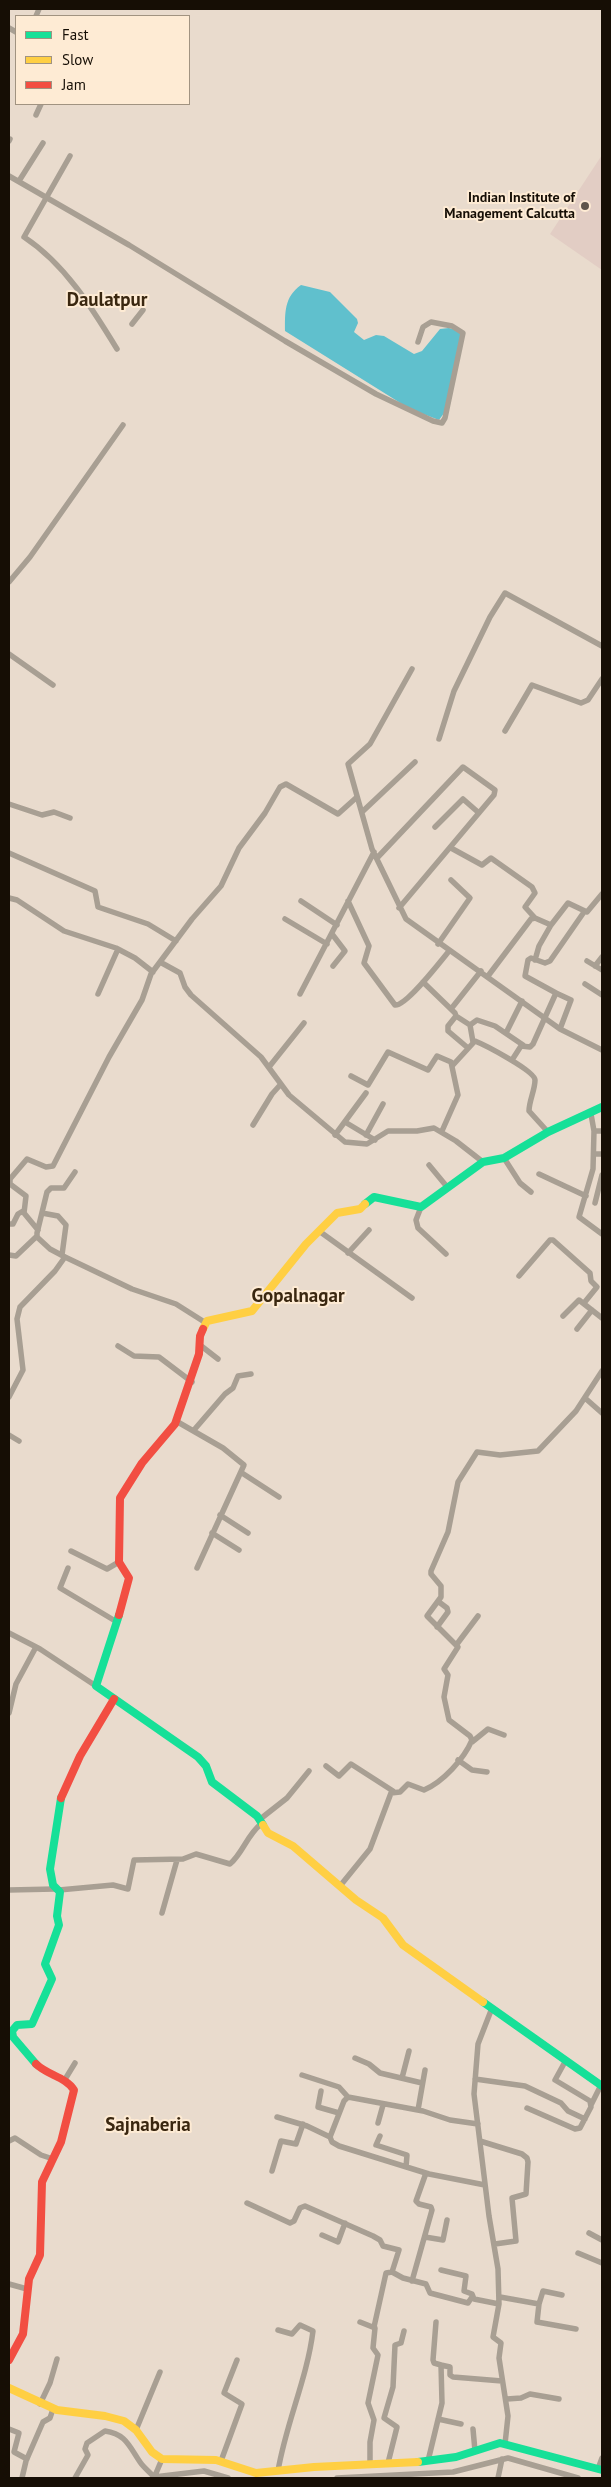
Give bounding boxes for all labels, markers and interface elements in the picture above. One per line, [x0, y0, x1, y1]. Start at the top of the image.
legend [15, 15, 190, 105]
text: Fast [62, 25, 89, 44]
text: Slow [62, 50, 93, 69]
text: Jam [62, 75, 86, 94]
place label: Indian Institute of Management Calcutta [444, 190, 575, 222]
marker: Indian Institute of Management Calcutta [579, 200, 591, 212]
district label: Daulatpur [67, 290, 147, 312]
district label: Gopalnagar [251, 1286, 345, 1308]
district label: Sajnaberia [105, 2115, 191, 2137]

